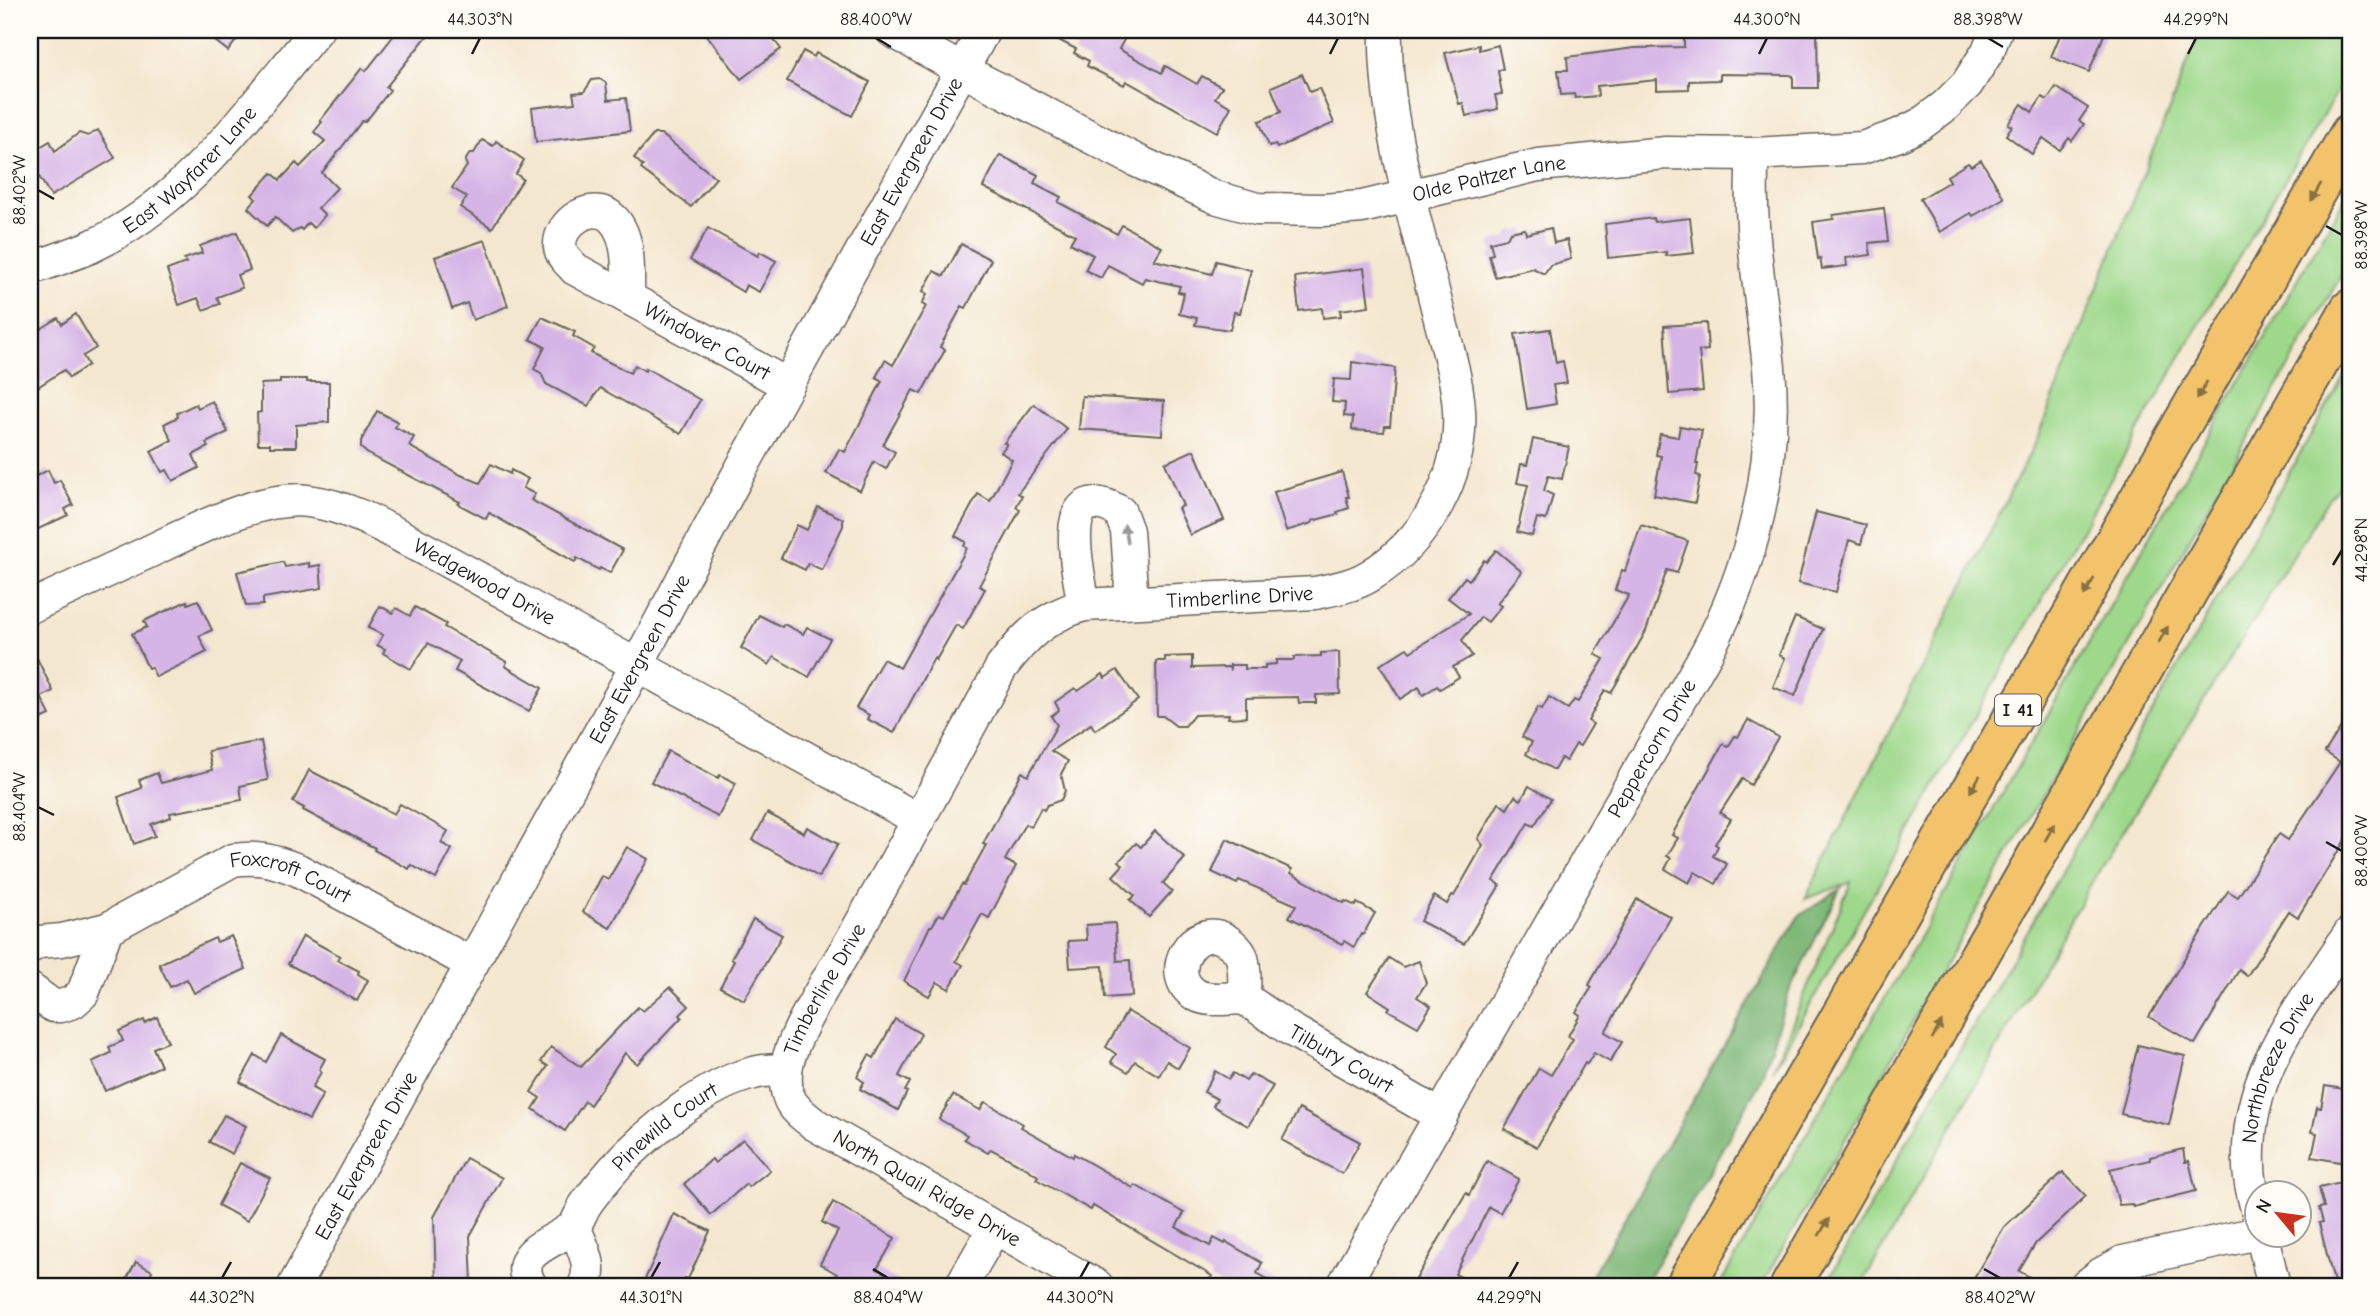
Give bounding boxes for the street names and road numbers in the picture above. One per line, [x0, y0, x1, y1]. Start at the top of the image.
street label: East Evergreen Drive [855, 73, 967, 250]
street label: East Wayfarer Lane [118, 101, 261, 238]
street label: Olde Paltzer Lane [1410, 150, 1567, 207]
street label: Windover Court [640, 297, 775, 385]
street label: Wedgewood Drive [409, 533, 559, 630]
street label: East Evergreen Drive [584, 570, 695, 748]
street label: Timberline Drive [1166, 581, 1314, 613]
street label: Peppercorn Drive [1603, 675, 1701, 822]
road number: I 41 [1995, 694, 2041, 726]
street label: Foxcroft Court [228, 846, 356, 909]
street label: Timberline Drive [779, 919, 871, 1058]
street label: Northbreeze Drive [2237, 988, 2319, 1144]
street label: Tilbury Court [1285, 1019, 1398, 1098]
street label: East Evergreen Drive [310, 1067, 422, 1244]
street label: Pinewild Court [607, 1077, 722, 1176]
street label: North Quail Ridge Drive [829, 1124, 1025, 1252]

